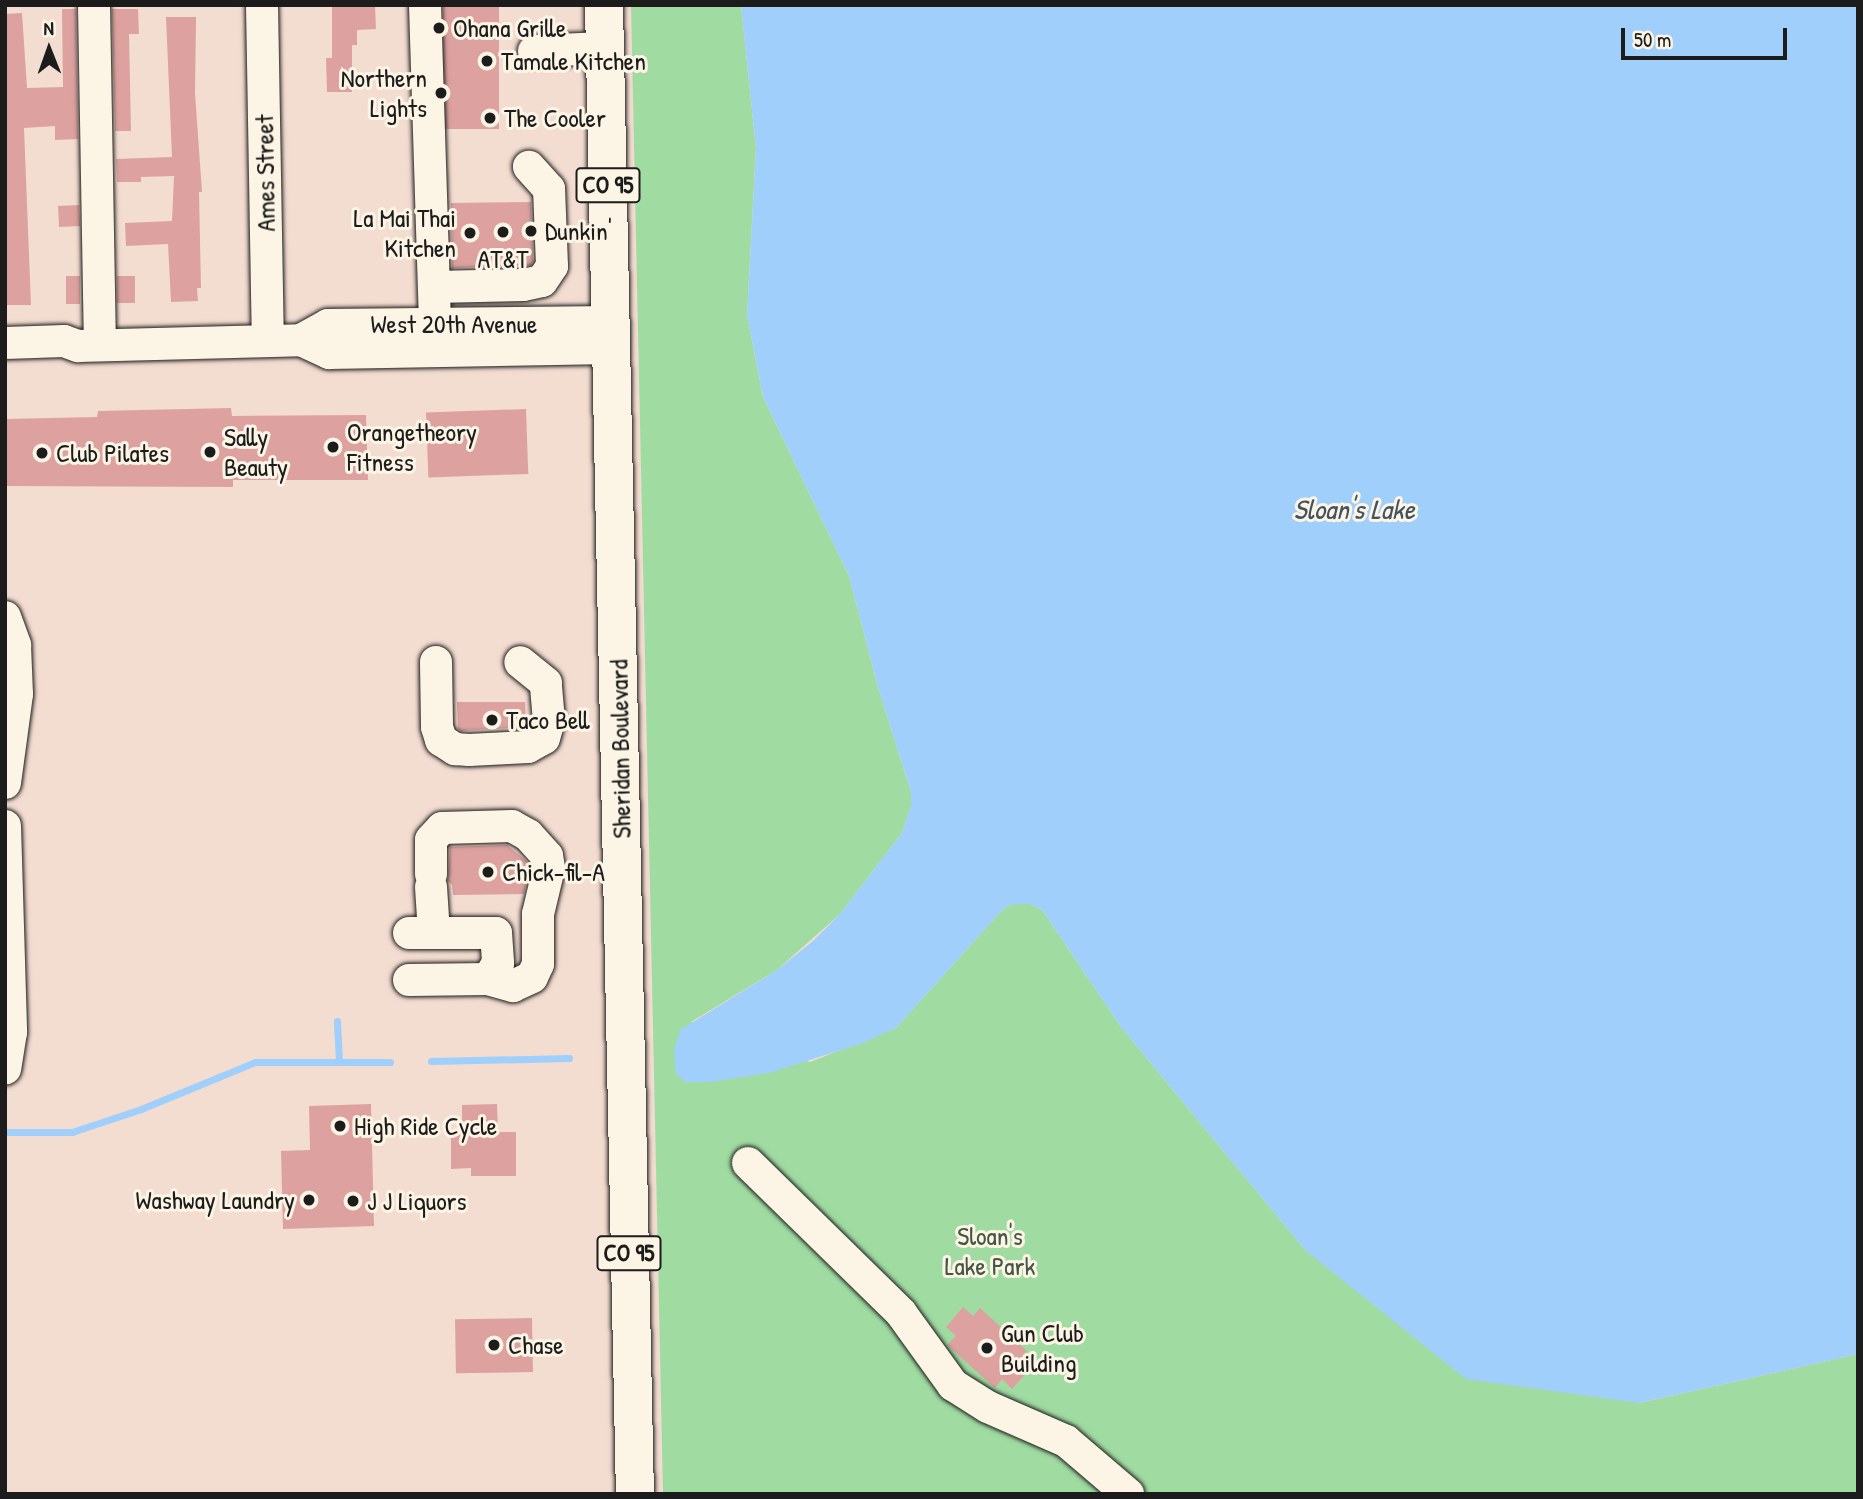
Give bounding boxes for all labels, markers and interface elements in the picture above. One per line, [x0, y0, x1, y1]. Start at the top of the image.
place label: Ohana Grille [453, 12, 566, 44]
north arrow [14, 14, 84, 84]
scale bar [1625, 14, 1791, 58]
text: N [43, 15, 54, 41]
marker: Ohana Grille [431, 20, 447, 36]
text: 50 m [1634, 25, 1671, 54]
place label: Tamale Kitchen [501, 45, 646, 77]
marker: Tamale Kitchen [479, 53, 495, 69]
place label: Northern Lights [341, 62, 427, 124]
marker: Northern Lights [433, 85, 449, 101]
place label: The Cooler [504, 102, 606, 134]
marker: The Cooler [482, 110, 498, 126]
street label: Ames Street [248, 114, 282, 232]
road number: CO 95 [575, 164, 641, 205]
place label: La Mai Thai Kitchen [354, 202, 456, 264]
place label: Dunkin' [545, 215, 612, 247]
marker: Dunkin' [523, 223, 539, 239]
marker: AT&T [495, 224, 511, 240]
marker: La Mai Thai Kitchen [462, 225, 478, 241]
place label: AT&T [478, 243, 528, 275]
street label: West 20th Avenue [371, 308, 537, 340]
place label: Orangetheory Fitness [347, 416, 477, 478]
place label: Sally Beauty [224, 421, 288, 482]
place label: Club Pilates [56, 437, 169, 469]
marker: Orangetheory Fitness [325, 439, 341, 455]
marker: Sally Beauty [202, 444, 218, 460]
marker: Club Pilates [34, 445, 50, 461]
water label: Sloan's Lake [1293, 492, 1415, 526]
street label: Sheridan Boulevard [603, 659, 637, 839]
place label: Taco Bell [506, 704, 590, 736]
marker: Taco Bell [484, 712, 500, 728]
place label: Chick-fil-A [502, 856, 605, 888]
marker: Chick-fil-A [480, 864, 496, 880]
place label: High Ride Cycle [354, 1110, 497, 1142]
marker: High Ride Cycle [332, 1118, 348, 1134]
place label: Washway Laundry [135, 1184, 295, 1216]
place label: J J Liquors [367, 1185, 467, 1217]
marker: Washway Laundry [301, 1192, 317, 1208]
marker: J J Liquors [345, 1193, 361, 1209]
park label: Sloan's Lake Park [945, 1220, 1035, 1282]
road number: CO 95 [596, 1232, 662, 1274]
place label: Gun Club Building [1001, 1317, 1084, 1378]
place label: Chase [508, 1329, 564, 1361]
marker: Chase [486, 1337, 502, 1353]
marker: Gun Club Building [979, 1340, 995, 1356]

